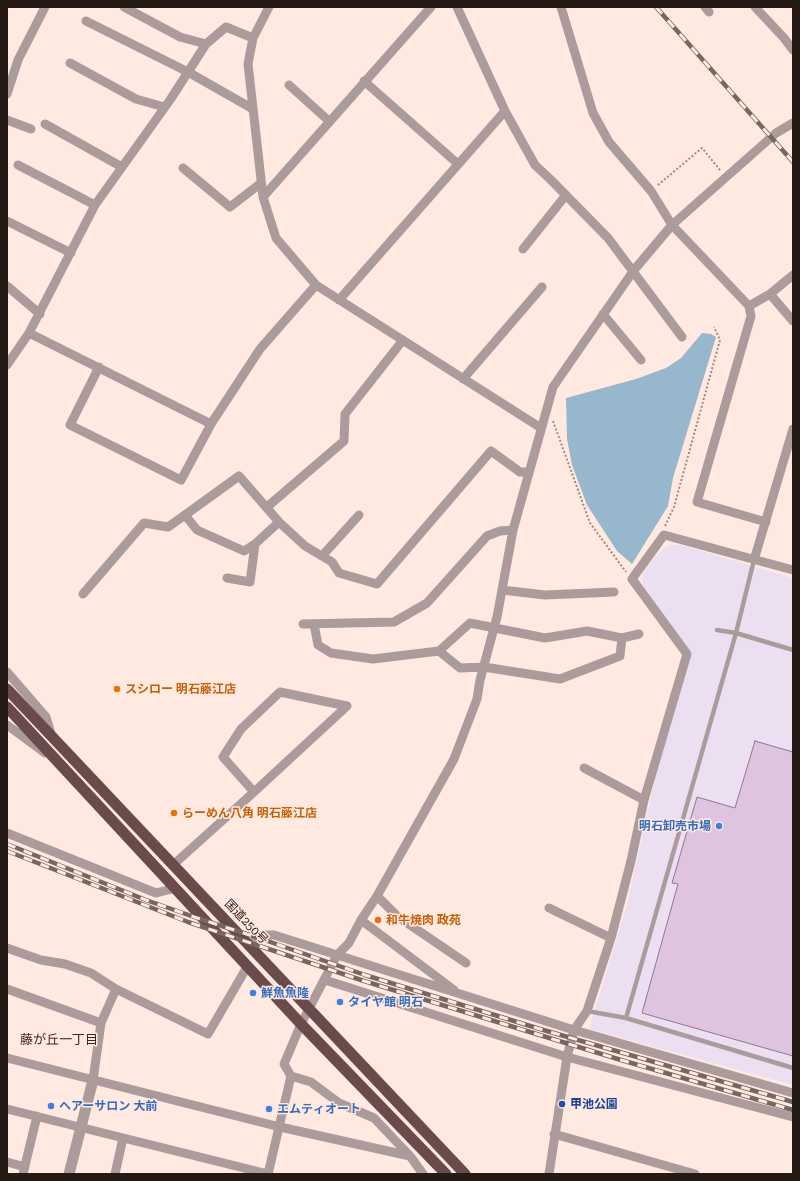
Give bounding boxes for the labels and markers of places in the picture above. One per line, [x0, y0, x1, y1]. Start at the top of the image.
place label: スシロー 明石藤江店 [125, 682, 236, 696]
marker: スシロー 明石藤江店 [112, 684, 122, 694]
place label: らーめん八角 明石藤江店 [182, 806, 317, 820]
marker: らーめん八角 明石藤江店 [169, 808, 179, 818]
place label: 明石卸売市場 [639, 819, 711, 833]
marker: 明石卸売市場 [714, 821, 724, 831]
place label: 和牛焼肉 政苑 [386, 913, 461, 927]
marker: 和牛焼肉 政苑 [373, 915, 383, 925]
place label: 鮮魚魚隆 [261, 986, 309, 1000]
marker: 鮮魚魚隆 [248, 988, 258, 998]
place label: タイヤ館 明石 [348, 995, 423, 1009]
marker: タイヤ館 明石 [335, 997, 345, 1007]
place label: 甲池公園 [570, 1097, 618, 1111]
place label: ヘアーサロン 大前 [59, 1099, 157, 1113]
marker: 甲池公園 [557, 1099, 567, 1109]
marker: ヘアーサロン 大前 [46, 1101, 56, 1111]
place label: エムティオート [277, 1102, 361, 1116]
marker: エムティオート [264, 1104, 274, 1114]

